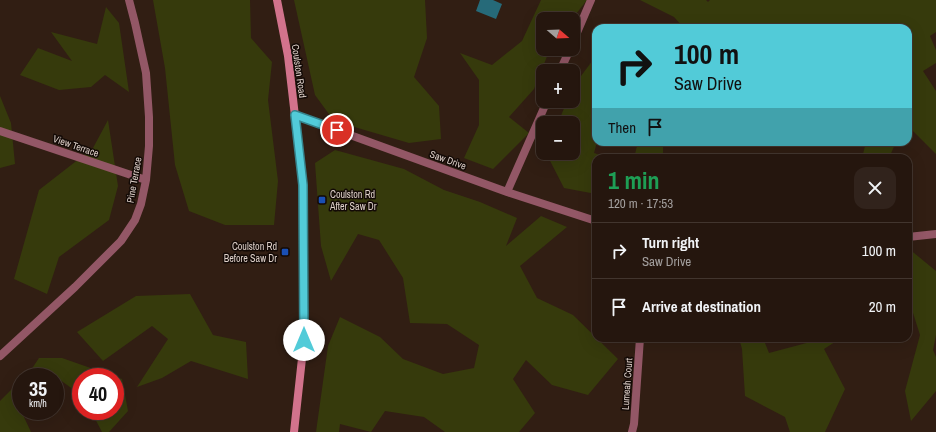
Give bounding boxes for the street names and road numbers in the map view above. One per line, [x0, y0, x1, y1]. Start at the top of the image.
street label: Coulston Road [289, 43, 309, 99]
street label: View Terrace [51, 132, 101, 160]
street label: Saw Drive [428, 147, 468, 173]
street label: Pine Terrace [124, 156, 145, 204]
street label: Lumeah Court [619, 357, 635, 410]

